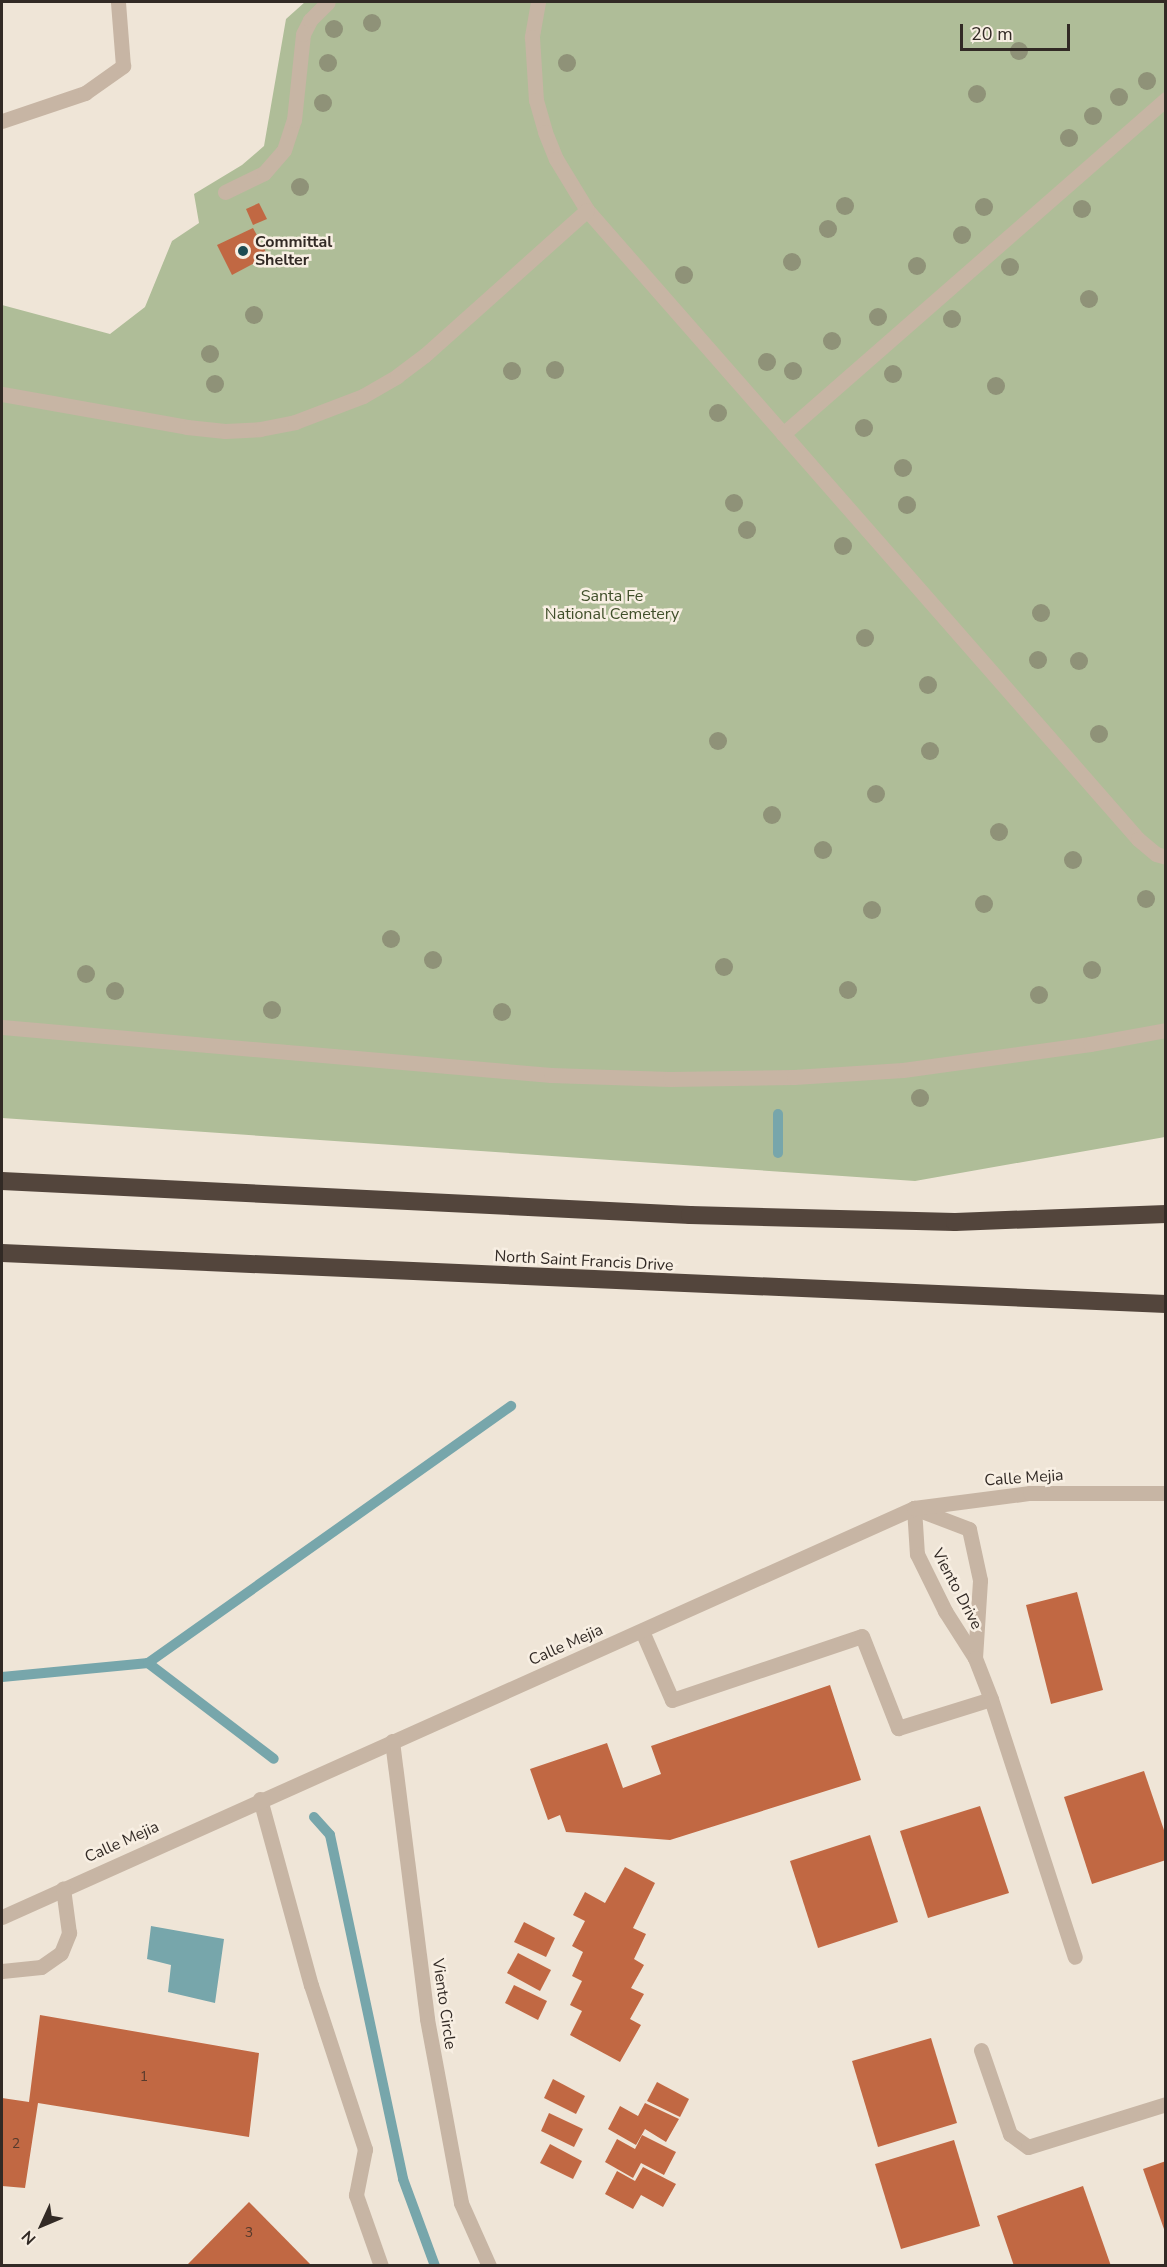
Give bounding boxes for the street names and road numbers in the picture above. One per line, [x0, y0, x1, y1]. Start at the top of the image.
street label: North Saint Francis Drive [494, 1247, 674, 1275]
street label: Calle Mejia [984, 1466, 1064, 1490]
street label: Viento Drive [928, 1545, 986, 1633]
street label: Calle Mejia [526, 1620, 606, 1670]
street label: Calle Mejia [82, 1817, 162, 1867]
street label: Viento Circle [428, 1957, 460, 2051]

